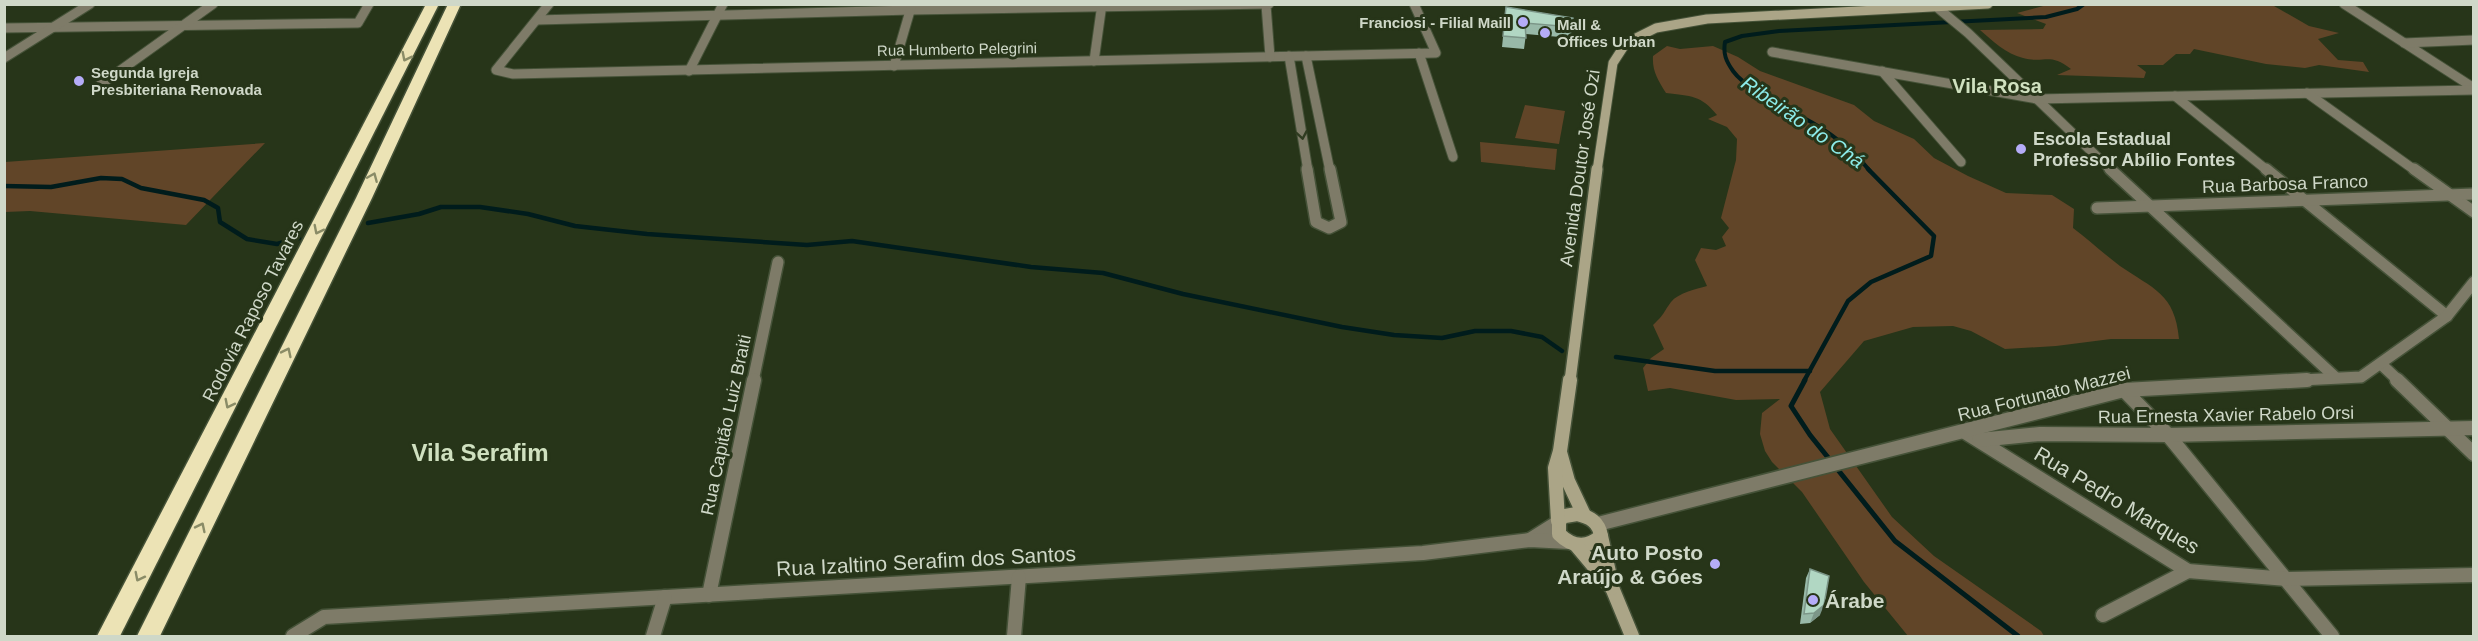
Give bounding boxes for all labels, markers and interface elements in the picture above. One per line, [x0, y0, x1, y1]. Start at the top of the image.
place label: Franciosi - Filial Maill [1359, 14, 1511, 31]
marker: Franciosi - Filial Maill [1516, 15, 1530, 29]
place label: Mall & Offices Urban [1557, 16, 1655, 50]
marker: Mall & Offices Urban [1538, 26, 1552, 40]
street label: Rua Humberto Pelegrini [877, 39, 1037, 59]
one-way arrow [402, 50, 414, 61]
place label: Segunda Igreja Presbiteriana Renovada [91, 64, 263, 98]
street label: Avenida Doutor José Ozi [1556, 68, 1604, 268]
water label: Ribeirão do Chá [1737, 72, 1869, 172]
marker: Segunda Igreja Presbiteriana Renovada [72, 74, 86, 88]
district label: Vila Rosa [1952, 75, 2043, 97]
one-way arrow [1295, 129, 1308, 139]
place label: Escola Estadual Professor Abílio Fontes [2033, 129, 2235, 170]
marker: Escola Estadual Professor Abílio Fontes [2014, 142, 2028, 156]
street label: Rua Barbosa Franco [2202, 171, 2368, 197]
one-way arrow [365, 173, 377, 184]
street label: Rodovia Raposo Tavares [199, 217, 307, 405]
one-way arrow [313, 224, 325, 235]
street label: Rua Capitão Luiz Braiti [697, 333, 755, 517]
one-way arrow [280, 348, 292, 359]
street label: Rua Fortunato Mazzei [1956, 363, 2132, 425]
one-way arrow [224, 398, 236, 409]
street label: Rua Ernesta Xavier Rabelo Orsi [2098, 403, 2354, 427]
district label: Vila Serafim [412, 439, 548, 466]
street label: Rua Pedro Marques [2031, 442, 2203, 558]
one-way arrow [194, 523, 206, 534]
place label: Auto Posto Araújo & Góes [1557, 541, 1703, 588]
street label: Rua Izaltino Serafim dos Santos [776, 542, 1076, 580]
marker: Auto Posto Araújo & Góes [1708, 557, 1722, 571]
one-way arrow [135, 571, 146, 581]
place label: Árabe [1825, 589, 1885, 612]
marker: Árabe [1806, 593, 1820, 607]

